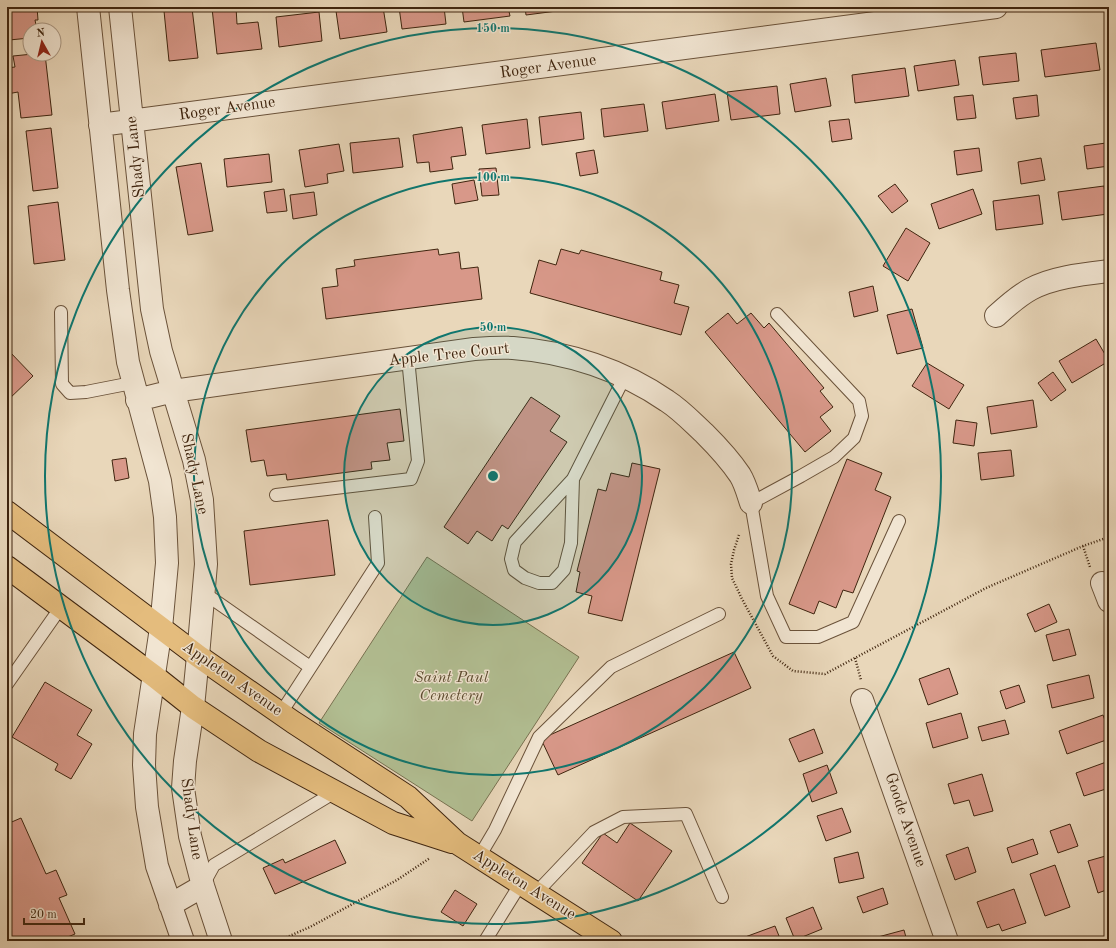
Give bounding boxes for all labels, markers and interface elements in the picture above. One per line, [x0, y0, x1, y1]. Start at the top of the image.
north arrow [22, 22, 62, 62]
text: 150 m [476, 22, 510, 35]
text: N [36, 27, 46, 40]
street label: Roger Avenue [499, 52, 597, 82]
street label: Roger Avenue [178, 94, 276, 124]
street label: Shady Lane [124, 115, 148, 199]
text: 100 m [476, 172, 510, 184]
text: 50 m [480, 321, 507, 334]
street label: Apple Tree Court [388, 341, 511, 369]
street label: Shady Lane [178, 432, 210, 516]
centre of rings [486, 469, 500, 483]
street label: Appleton Avenue [179, 639, 285, 719]
park label: Saint Paul Cemetery [414, 670, 489, 704]
street label: Goode Avenue [881, 771, 929, 869]
street label: Shady Lane [177, 777, 205, 861]
street label: Appleton Avenue [470, 847, 578, 923]
scale bar [24, 900, 84, 926]
text: 20 m [30, 909, 57, 921]

